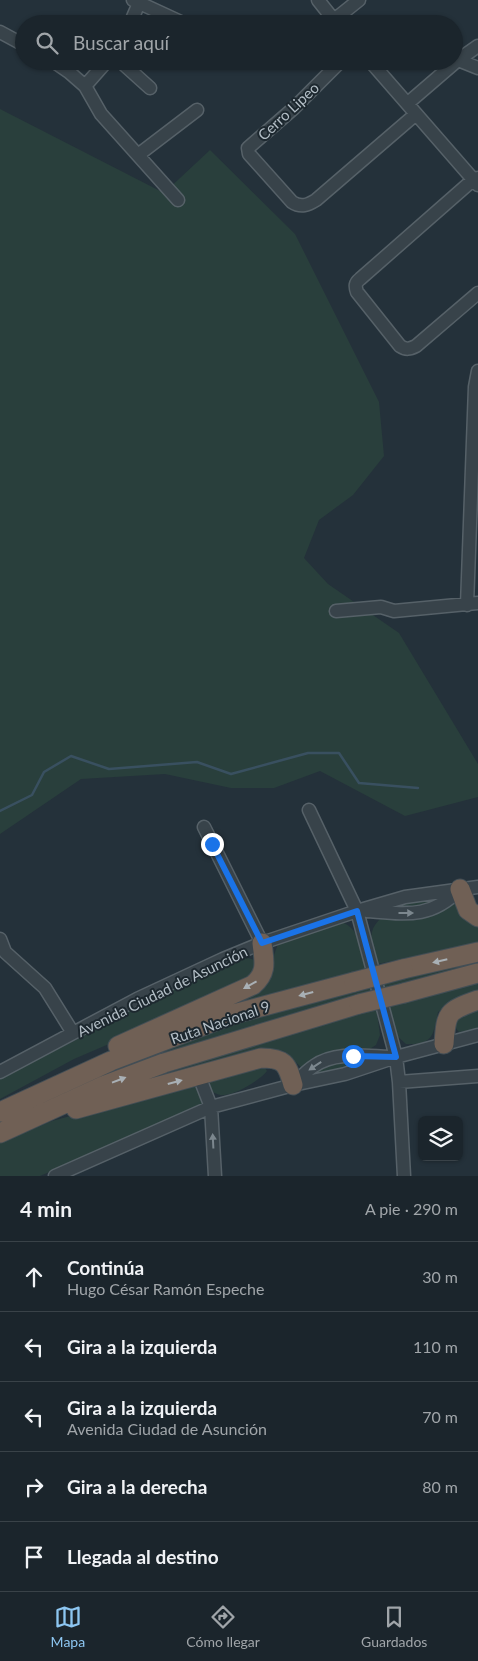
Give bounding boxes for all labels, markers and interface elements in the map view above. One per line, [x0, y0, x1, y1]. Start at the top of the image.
search box [15, 15, 463, 70]
icon: search [33, 29, 61, 57]
text: Buscar aquí [73, 31, 169, 54]
street label: Cerro Lipeo [254, 78, 322, 144]
route end [201, 833, 224, 856]
one-way arrow [398, 909, 414, 917]
street label: Avenida Ciudad de Asunción [74, 942, 250, 1040]
one-way arrow [433, 957, 448, 965]
one-way arrow [242, 981, 257, 989]
one-way arrow [299, 991, 314, 999]
street label: Ruta Nacional 9 [168, 997, 272, 1047]
route start [342, 1045, 365, 1068]
one-way arrow [308, 1061, 321, 1071]
one-way arrow [112, 1076, 127, 1084]
one-way arrow [168, 1078, 183, 1086]
map controls [418, 1116, 463, 1161]
button: layers [418, 1116, 463, 1161]
one-way arrow [209, 1133, 217, 1149]
text: 4 min [20, 1196, 72, 1221]
text: A pie · 290 m [365, 1199, 458, 1218]
text: Continúa [67, 1256, 144, 1279]
icon: ahead [20, 1263, 48, 1291]
text: 30 m [422, 1267, 458, 1286]
text: Hugo César Ramón Espeche [67, 1279, 264, 1298]
icon: left [20, 1333, 48, 1361]
text: Gira a la izquierda [67, 1335, 217, 1358]
text: 110 m [413, 1337, 458, 1356]
text: Gira a la izquierda [67, 1396, 217, 1419]
icon: left [20, 1403, 48, 1431]
text: 70 m [422, 1407, 458, 1426]
text: Avenida Ciudad de Asunción [67, 1419, 267, 1438]
icon: right [20, 1473, 48, 1501]
text: Gira a la derecha [67, 1475, 207, 1498]
text: 80 m [422, 1477, 458, 1496]
icon: arrive [20, 1543, 48, 1571]
text: Llegada al destino [67, 1545, 219, 1568]
tab: Mapa [51, 1603, 85, 1650]
tab: Cómo llegar [186, 1603, 260, 1650]
tab: Guardados [361, 1603, 427, 1650]

